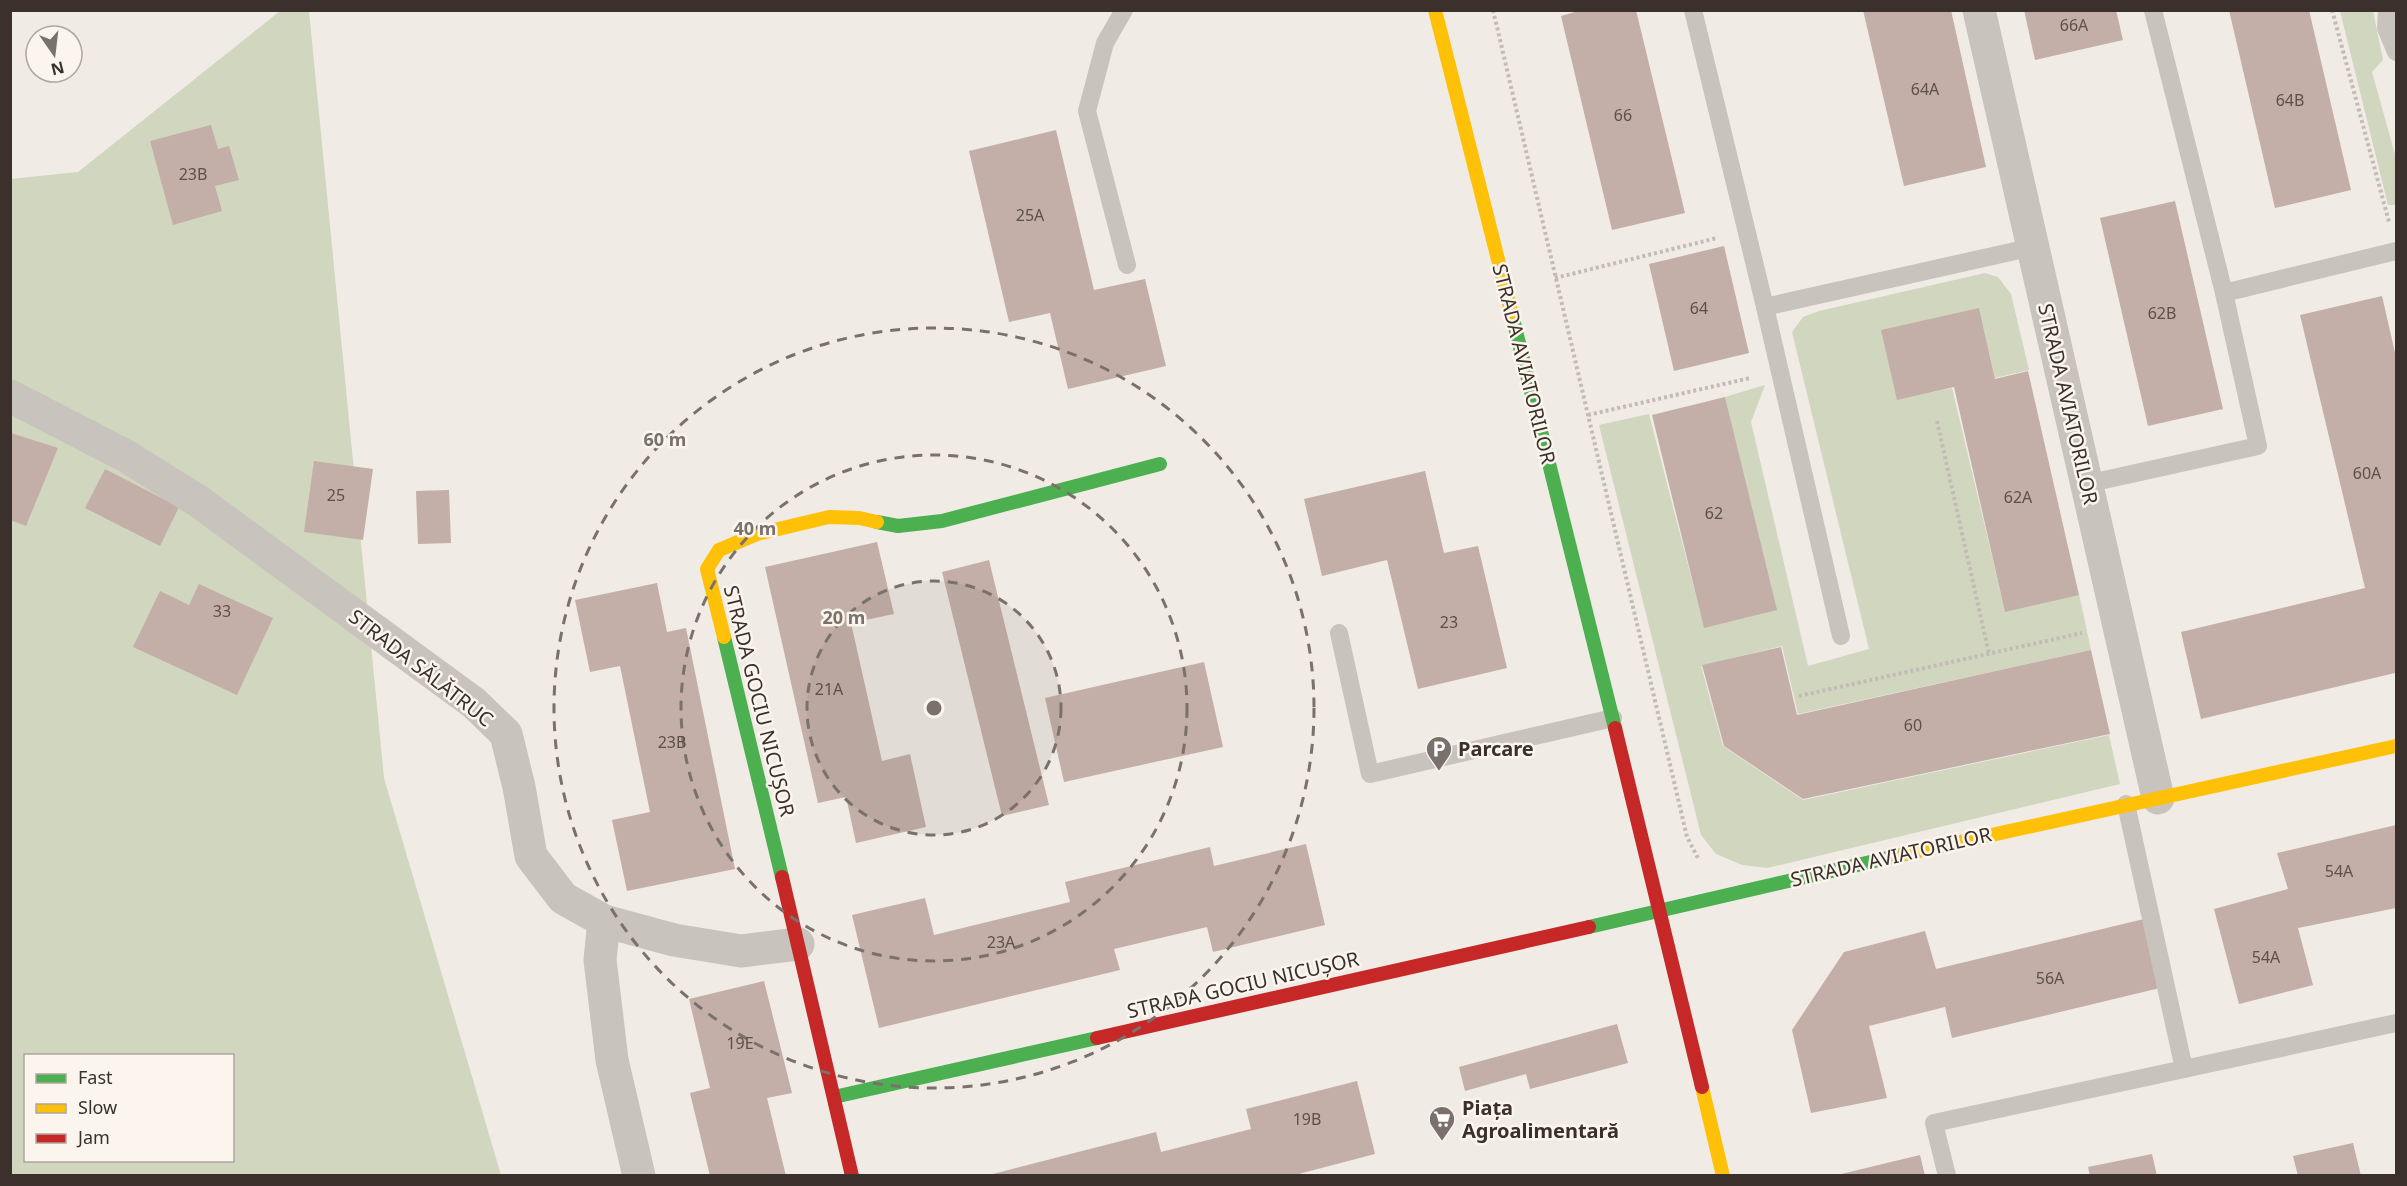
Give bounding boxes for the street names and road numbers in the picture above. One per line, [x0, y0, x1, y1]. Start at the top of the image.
street label: STRADA AVIATORILOR [1487, 261, 1563, 467]
street label: STRADA AVIATORILOR [2032, 301, 2105, 508]
street label: STRADA GOCIU NICUȘOR [718, 583, 801, 820]
street label: STRADA SĂLĂTRUC [344, 603, 499, 733]
street label: STRADA AVIATORILOR [1788, 820, 1995, 893]
street label: STRADA GOCIU NICUȘOR [1124, 945, 1362, 1024]

